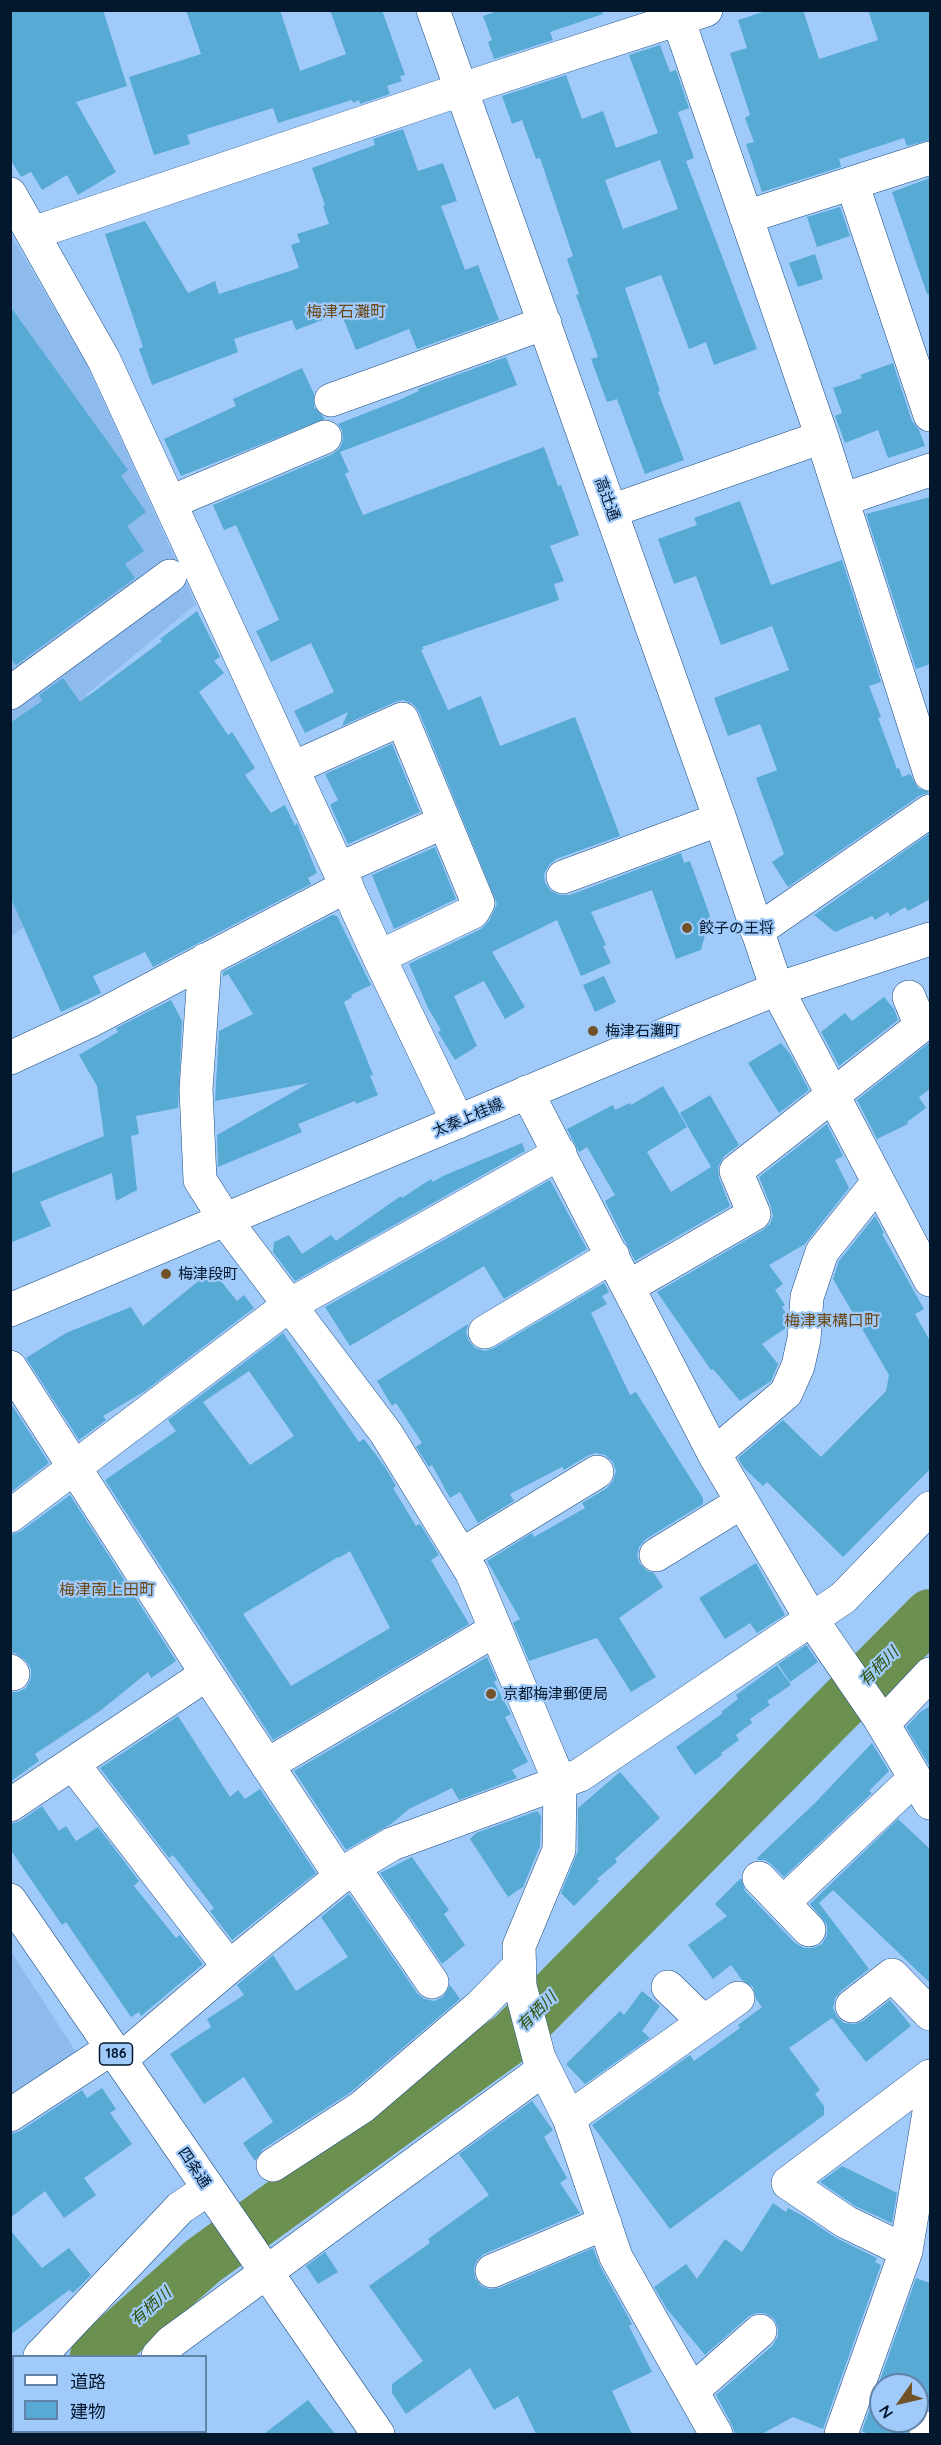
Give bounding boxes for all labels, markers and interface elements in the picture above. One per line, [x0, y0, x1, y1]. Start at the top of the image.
district label: 梅津石灘町 [306, 302, 386, 322]
street label: 高辻通 [591, 475, 623, 523]
place label: 餃子の王将 [699, 919, 774, 937]
marker: 餃子の王将 [680, 921, 694, 935]
place label: 梅津石灘町 [605, 1022, 680, 1040]
marker: 梅津石灘町 [586, 1024, 600, 1038]
street label: 太秦上桂線 [430, 1095, 506, 1141]
place label: 梅津段町 [178, 1265, 238, 1283]
marker: 梅津段町 [159, 1267, 173, 1281]
district label: 梅津東構口町 [784, 1311, 880, 1331]
district label: 梅津南上田町 [59, 1580, 155, 1600]
water label: 有栖川 [855, 1643, 903, 1691]
place label: 京都梅津郵便局 [503, 1685, 608, 1703]
marker: 京都梅津郵便局 [484, 1687, 498, 1701]
water label: 有栖川 [513, 1988, 561, 2036]
road number: 186 [100, 2043, 132, 2065]
street label: 四条通 [174, 2144, 214, 2192]
water label: 有栖川 [127, 2284, 175, 2330]
legend [12, 2355, 207, 2433]
text: 道路 [70, 2370, 106, 2393]
north arrow [869, 2373, 929, 2433]
text: 建物 [70, 2400, 106, 2423]
text: N [874, 2401, 897, 2422]

